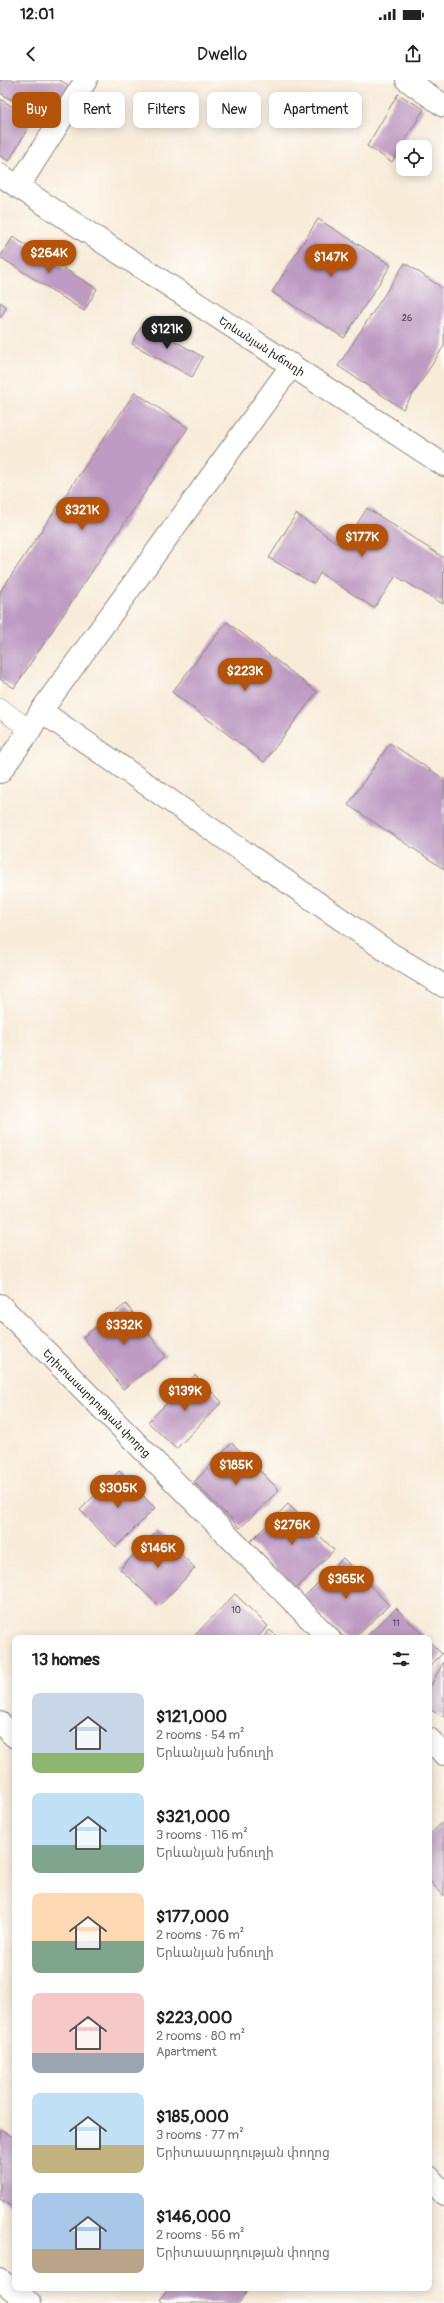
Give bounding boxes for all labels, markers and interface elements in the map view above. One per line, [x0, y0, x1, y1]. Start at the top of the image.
text: 12:01 [20, 5, 54, 24]
icon: back [20, 43, 42, 65]
text: Dwello [197, 43, 247, 66]
icon: share [402, 43, 424, 65]
chip: Buy [12, 92, 61, 128]
chip: Rent [69, 92, 125, 128]
chip: Filters [133, 92, 199, 128]
chip: New [207, 92, 261, 128]
chip: Apartment [269, 92, 362, 128]
map controls [396, 140, 432, 176]
button: locate [396, 140, 432, 176]
pin: $264K [21, 240, 77, 274]
pin: $147K [303, 244, 359, 278]
text: $264K [30, 245, 68, 261]
text: $147K [314, 249, 348, 265]
house number: 26 [402, 313, 412, 324]
street label: Երևանյան խճուղի [216, 314, 307, 379]
pin: $121K [139, 316, 195, 350]
text: $121K [151, 321, 183, 337]
pin: $321K [54, 497, 110, 531]
text: $321K [65, 502, 99, 518]
pin: $177K [334, 524, 390, 558]
text: $177K [345, 529, 379, 545]
pin: $223K [217, 658, 273, 692]
text: $223K [227, 663, 263, 679]
pin: $332K [96, 1312, 152, 1346]
text: $332K [106, 1317, 142, 1333]
street label: Երիտասարդության փողոց [40, 1347, 153, 1460]
pin: $139K [157, 1378, 213, 1412]
text: $139K [168, 1383, 202, 1399]
pin: $185K [208, 1452, 264, 1486]
text: $185K [219, 1457, 253, 1473]
pin: $305K [90, 1475, 146, 1509]
text: $305K [99, 1480, 137, 1496]
pin: $276K [264, 1512, 320, 1546]
text: $276K [274, 1517, 310, 1533]
pin: $146K [130, 1535, 186, 1569]
text: $146K [140, 1540, 176, 1556]
pin: $365K [318, 1566, 374, 1600]
text: $365K [328, 1571, 364, 1587]
house number: 10 [231, 1605, 241, 1616]
house number: 11 [392, 1618, 400, 1629]
icon: filters [390, 1648, 412, 1670]
text: 13 homes [32, 1649, 100, 1670]
text: $121,000 [156, 1706, 227, 1727]
icon: home [64, 1709, 112, 1757]
text: 2 rooms · 54 m² [156, 1727, 244, 1743]
text: Երևանյան խճուղի [156, 1745, 274, 1761]
text: $321,000 [156, 1806, 230, 1827]
icon: home [64, 1809, 112, 1857]
text: 3 rooms · 116 m² [156, 1827, 248, 1843]
text: Երևանյան խճուղի [156, 1845, 274, 1861]
text: $177,000 [156, 1906, 229, 1927]
icon: home [64, 1909, 112, 1957]
text: 2 rooms · 76 m² [156, 1927, 244, 1943]
text: Երևանյան խճուղի [156, 1945, 274, 1961]
text: $223,000 [156, 2007, 232, 2028]
icon: home [64, 2009, 112, 2057]
text: 2 rooms · 80 m² [156, 2028, 245, 2044]
text: Apartment [156, 2044, 217, 2060]
text: $185,000 [156, 2106, 229, 2127]
icon: home [64, 2109, 112, 2157]
text: 3 rooms · 77 m² [156, 2127, 244, 2143]
text: Երիտասարդության փողոց [156, 2145, 330, 2161]
text: $146,000 [156, 2206, 231, 2227]
icon: home [64, 2209, 112, 2257]
text: 2 rooms · 56 m² [156, 2227, 244, 2243]
text: Երիտասարդության փողոց [156, 2245, 330, 2261]

